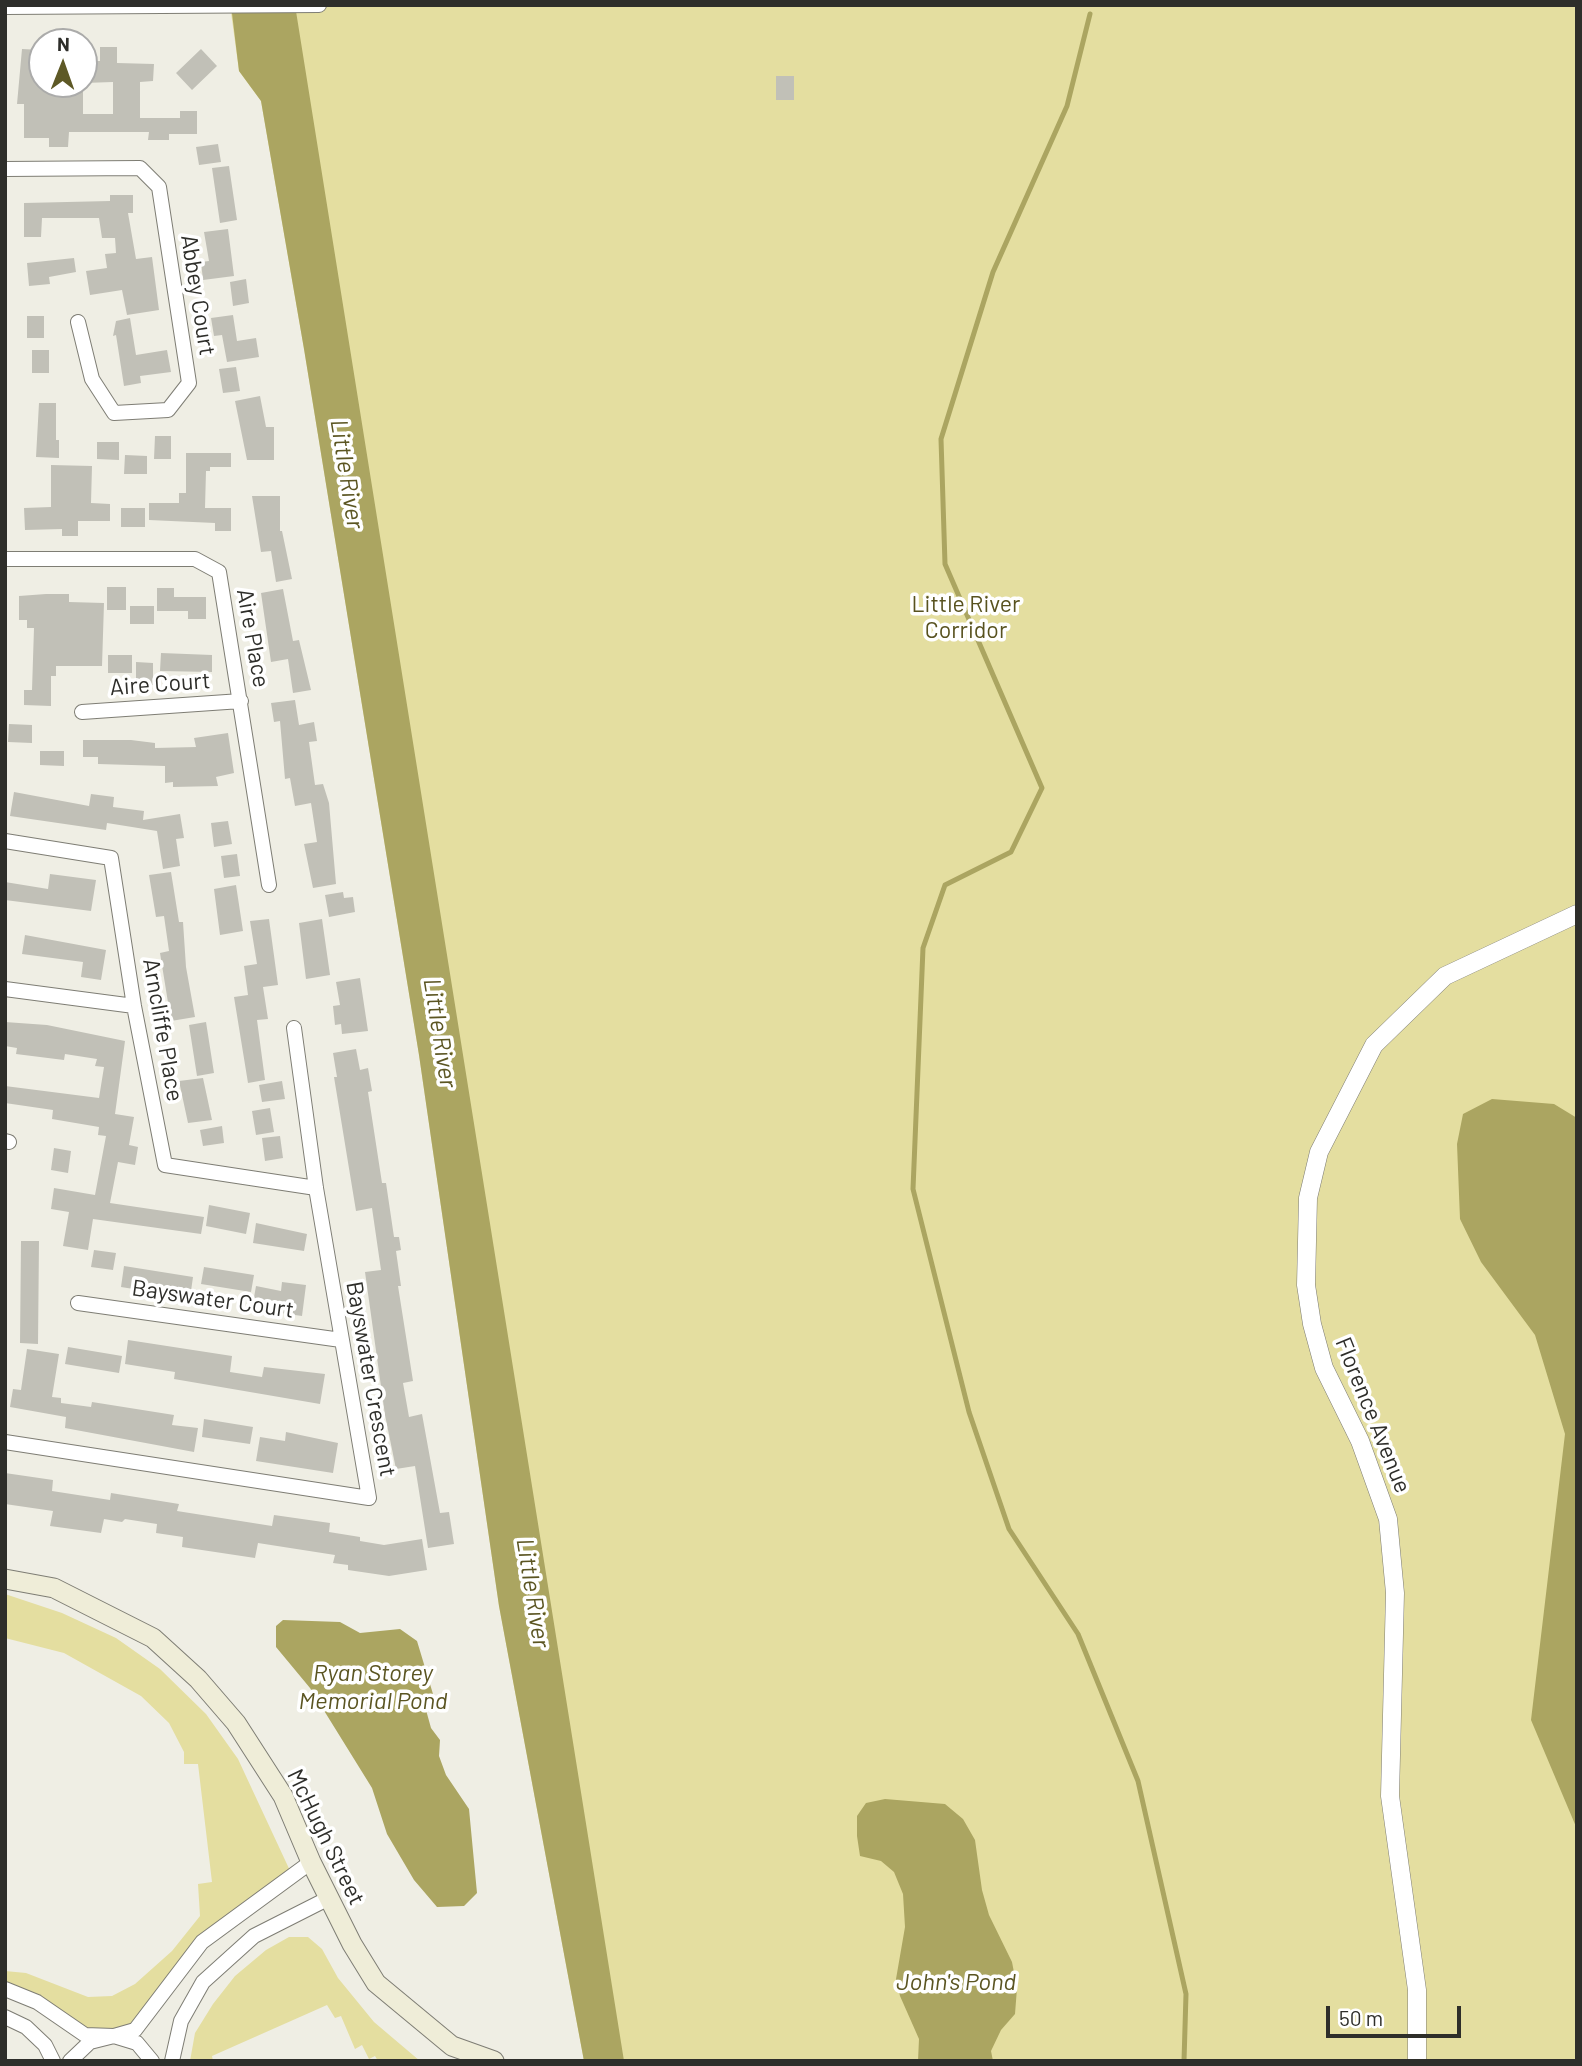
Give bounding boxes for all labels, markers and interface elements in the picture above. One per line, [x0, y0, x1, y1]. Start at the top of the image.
north arrow [28, 28, 98, 98]
text: N [57, 32, 70, 55]
street label: Abbey Court [175, 233, 221, 357]
water label: Little River [324, 417, 370, 531]
street label: Aire Place [231, 586, 275, 690]
park label: Little River Corridor [912, 590, 1020, 644]
street label: Aire Court [109, 667, 211, 701]
street label: Arncliffe Place [137, 956, 189, 1104]
water label: Little River [417, 976, 463, 1090]
street label: Bayswater Court [130, 1274, 296, 1324]
street label: Bayswater Crescent [340, 1279, 402, 1479]
street label: Florence Avenue [1329, 1333, 1417, 1497]
water label: Little River [510, 1536, 556, 1650]
water label: Ryan Storey Memorial Pond [298, 1659, 448, 1715]
street label: McHugh Street [281, 1764, 371, 1910]
water label: John's Pond [896, 1968, 1016, 1996]
scale bar [1330, 1993, 1465, 2037]
text: 50 m [1339, 2005, 1383, 2030]

